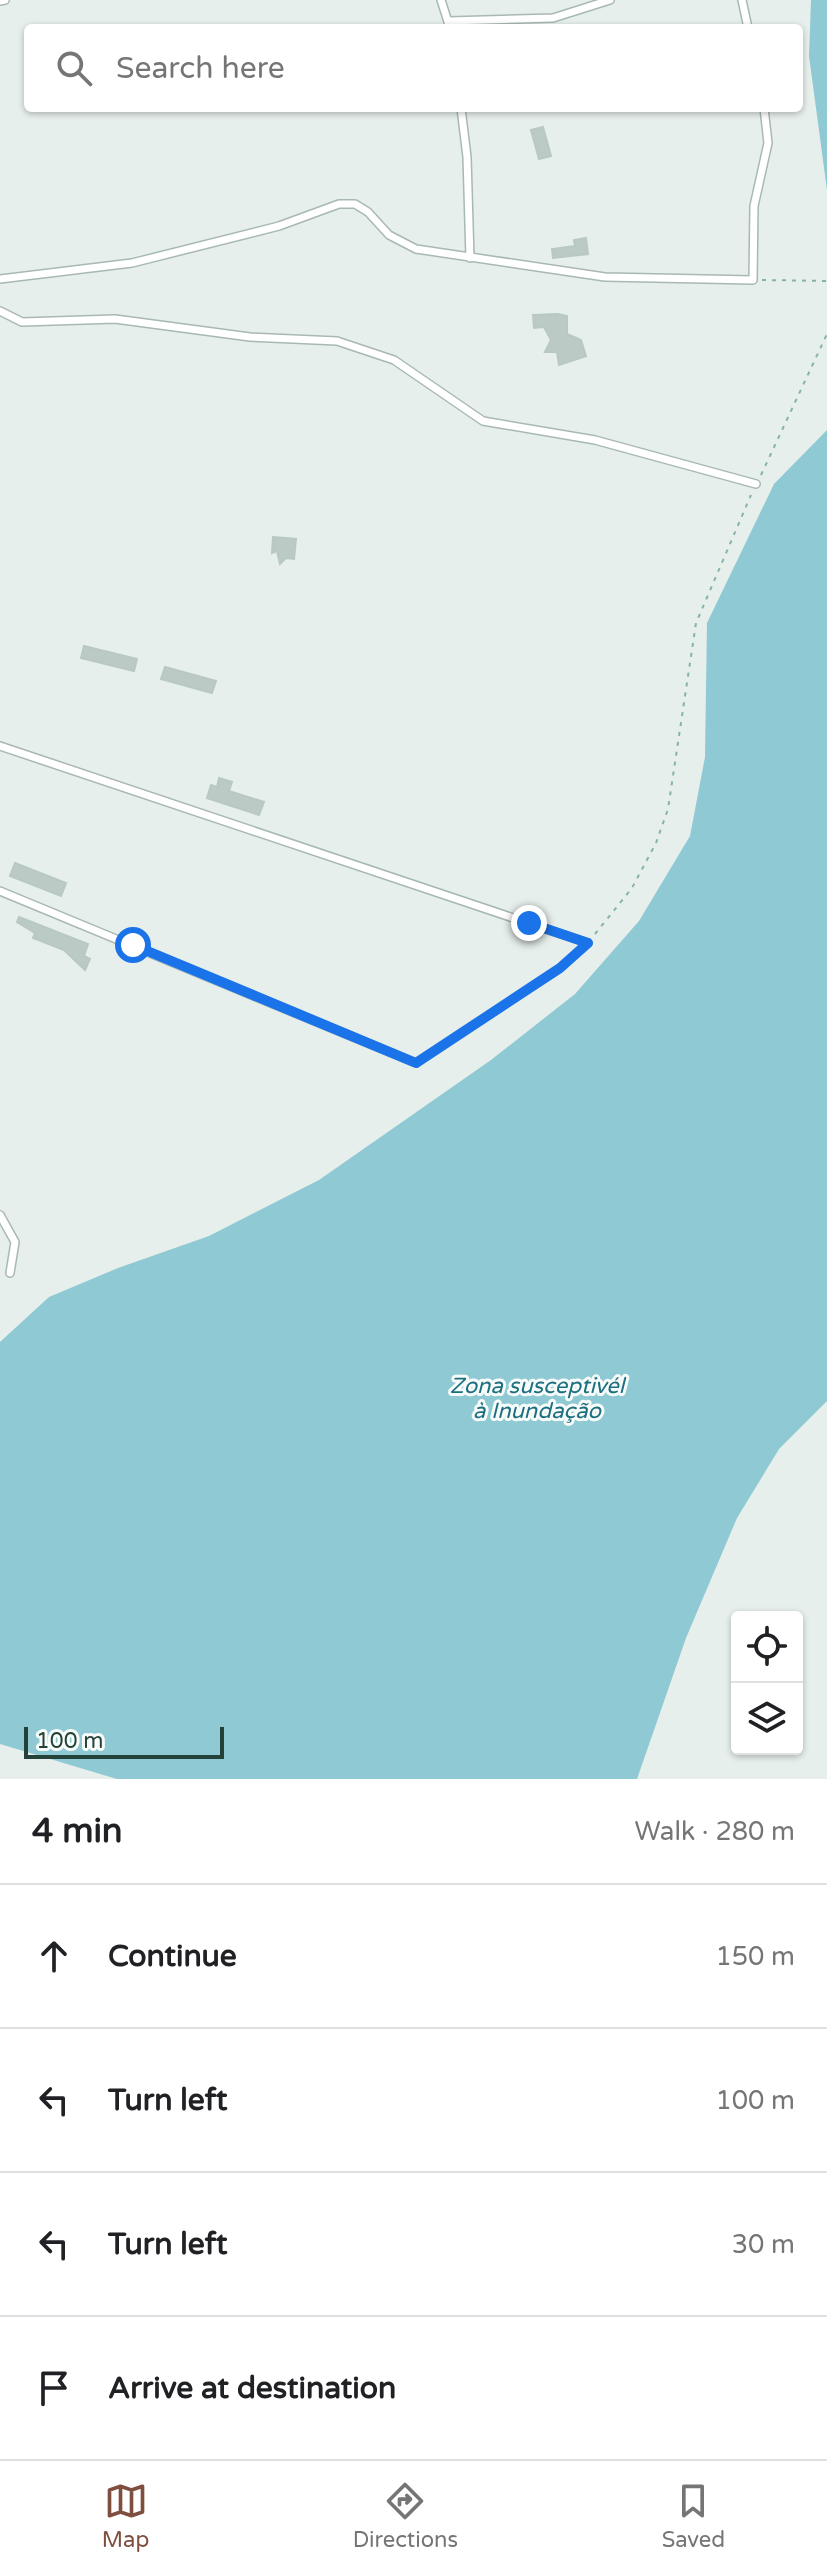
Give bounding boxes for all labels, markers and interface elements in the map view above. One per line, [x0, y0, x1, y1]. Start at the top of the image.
search box [24, 24, 803, 112]
icon: search [52, 46, 96, 90]
text: Search here [116, 50, 285, 87]
route end [511, 905, 547, 941]
route start [115, 927, 151, 963]
water label: Zona susceptivél à Inundação [450, 1373, 627, 1424]
map controls [731, 1611, 803, 1755]
button: locate [731, 1611, 803, 1683]
button: layers [731, 1683, 803, 1755]
scale bar [24, 1723, 224, 1759]
text: 100 m [36, 1728, 103, 1754]
text: 4 min [32, 1811, 123, 1852]
text: Walk · 280 m [635, 1816, 795, 1847]
icon: ahead [32, 1934, 76, 1978]
text: Continue [108, 1938, 237, 1975]
text: 150 m [715, 1941, 795, 1972]
icon: left [32, 2078, 76, 2122]
text: Turn left [108, 2082, 227, 2119]
text: 100 m [715, 2085, 795, 2116]
icon: left [32, 2222, 76, 2266]
text: Turn left [108, 2226, 227, 2263]
text: 30 m [732, 2229, 795, 2260]
icon: arrive [32, 2366, 76, 2410]
text: Arrive at destination [108, 2370, 396, 2407]
tab: Map [102, 2479, 149, 2553]
tab: Directions [353, 2479, 458, 2553]
tab: Saved [662, 2479, 725, 2553]

